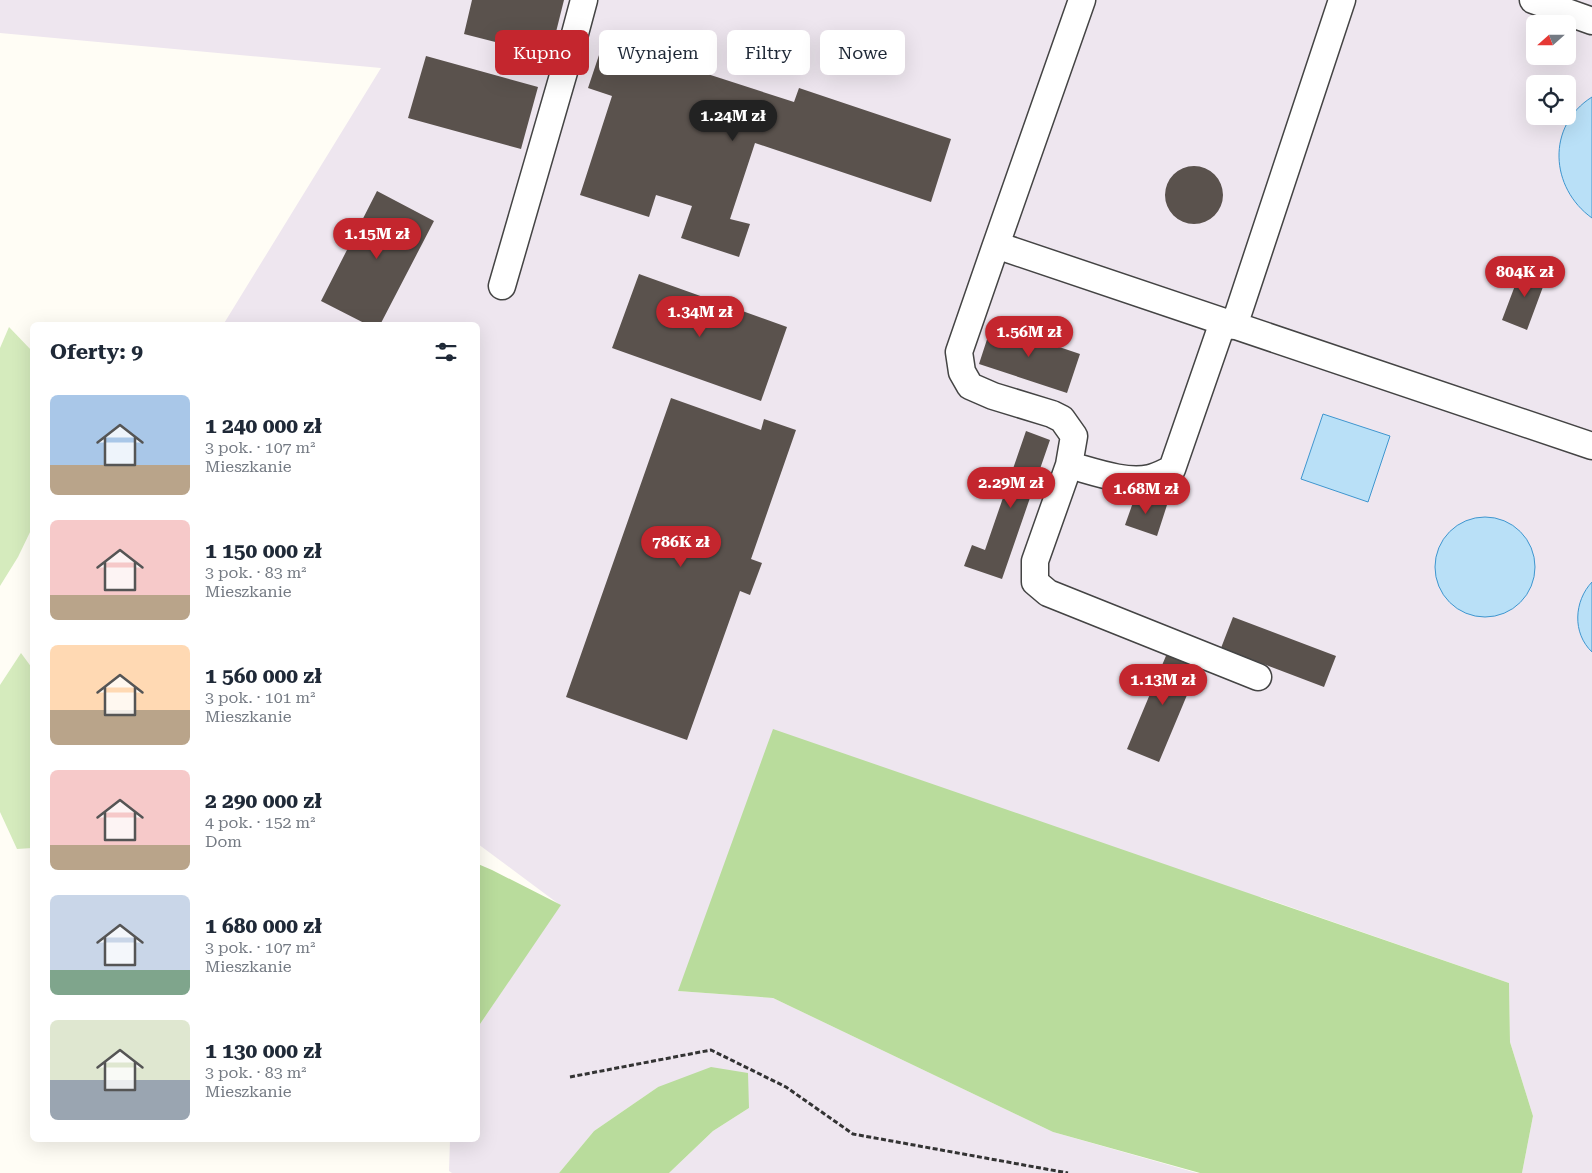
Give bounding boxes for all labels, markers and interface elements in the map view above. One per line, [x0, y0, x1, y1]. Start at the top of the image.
north arrow [1526, 15, 1576, 65]
map controls [1526, 15, 1576, 125]
chip: Kupno [495, 30, 589, 75]
chip: Wynajem [599, 30, 717, 75]
chip: Filtry [727, 30, 810, 75]
chip: Nowe [820, 30, 905, 75]
button: locate [1526, 75, 1576, 125]
pin: 1.24M zł [681, 100, 785, 142]
text: 1.24M zł [700, 106, 766, 125]
pin: 1.15M zł [325, 218, 429, 260]
text: 1.15M zł [344, 224, 410, 243]
pin: 804K zł [1479, 256, 1571, 298]
text: 804K zł [1496, 262, 1554, 281]
pin: 1.34M zł [648, 296, 752, 338]
text: 1.34M zł [667, 302, 733, 321]
pin: 1.56M zł [977, 316, 1081, 358]
text: 1.56M zł [996, 322, 1062, 341]
icon: filters [432, 338, 460, 366]
text: Oferty: 9 [50, 340, 143, 364]
text: 1 240 000 zł [205, 414, 322, 438]
icon: home [90, 415, 150, 475]
text: 3 pok. · 107 m² [205, 438, 315, 457]
text: Mieszkanie [205, 457, 292, 476]
pin: 2.29M zł [959, 466, 1063, 509]
pin: 1.68M zł [1094, 472, 1198, 515]
text: 2.29M zł [978, 473, 1044, 492]
text: 1.68M zł [1113, 479, 1179, 498]
pin: 786K zł [635, 526, 727, 568]
text: 786K zł [652, 532, 710, 551]
text: 1 150 000 zł [205, 539, 322, 563]
icon: home [90, 540, 150, 600]
text: 3 pok. · 83 m² [205, 563, 306, 582]
text: Mieszkanie [205, 582, 292, 601]
text: 1 560 000 zł [205, 664, 322, 688]
pin: 1.13M zł [1111, 664, 1215, 706]
icon: home [90, 665, 150, 725]
text: 1.13M zł [1130, 670, 1196, 689]
text: 3 pok. · 101 m² [205, 688, 315, 707]
text: Mieszkanie [205, 707, 292, 726]
text: 2 290 000 zł [205, 789, 322, 813]
icon: home [90, 790, 150, 850]
text: 4 pok. · 152 m² [205, 813, 315, 832]
text: Dom [205, 832, 242, 851]
text: 1 680 000 zł [205, 914, 322, 938]
icon: home [90, 915, 150, 975]
text: 3 pok. · 107 m² [205, 938, 315, 957]
text: Mieszkanie [205, 957, 292, 976]
text: 1 130 000 zł [205, 1039, 322, 1063]
icon: home [90, 1040, 150, 1100]
text: 3 pok. · 83 m² [205, 1063, 306, 1082]
text: Mieszkanie [205, 1082, 292, 1101]

